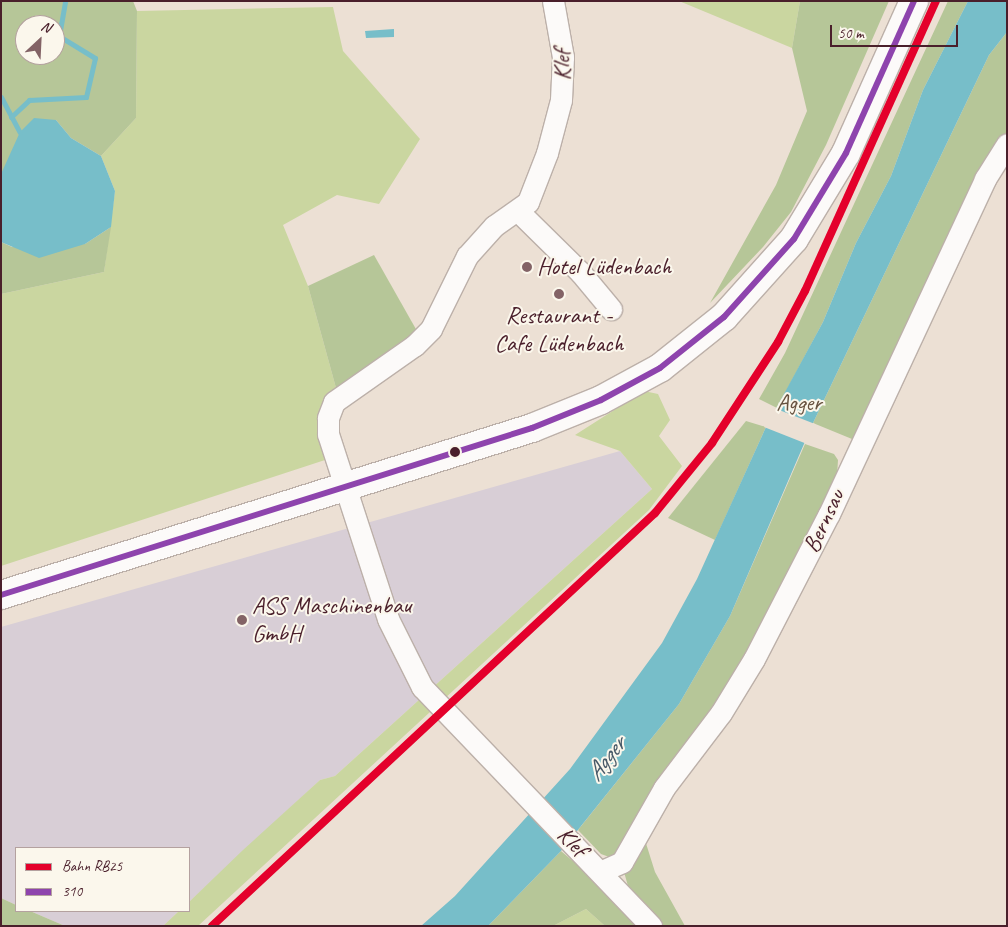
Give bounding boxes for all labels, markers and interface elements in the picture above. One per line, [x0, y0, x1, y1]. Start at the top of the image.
north arrow [15, 15, 65, 65]
scale bar [833, 15, 960, 47]
text: N [39, 17, 54, 36]
text: 50 m [838, 24, 864, 43]
street label: Klef [548, 49, 576, 81]
place label: Hotel Lüdenbach [537, 253, 671, 281]
marker: Hotel Lüdenbach [521, 261, 533, 273]
marker: Restaurant - Cafe Lüdenbach [553, 288, 565, 300]
place label: Restaurant - Cafe Lüdenbach [494, 302, 624, 358]
park label: Agger [776, 389, 822, 417]
unlabelled marker [450, 447, 460, 457]
street label: Bernsau [797, 485, 851, 557]
place label: ASS Maschinenbau GmbH [252, 592, 411, 648]
marker: ASS Maschinenbau GmbH [236, 614, 248, 626]
water label: Agger [580, 731, 632, 787]
street label: Klef [551, 821, 593, 863]
legend [15, 847, 190, 912]
text: Bahn RB25 [62, 857, 122, 876]
text: 310 [62, 882, 82, 901]

